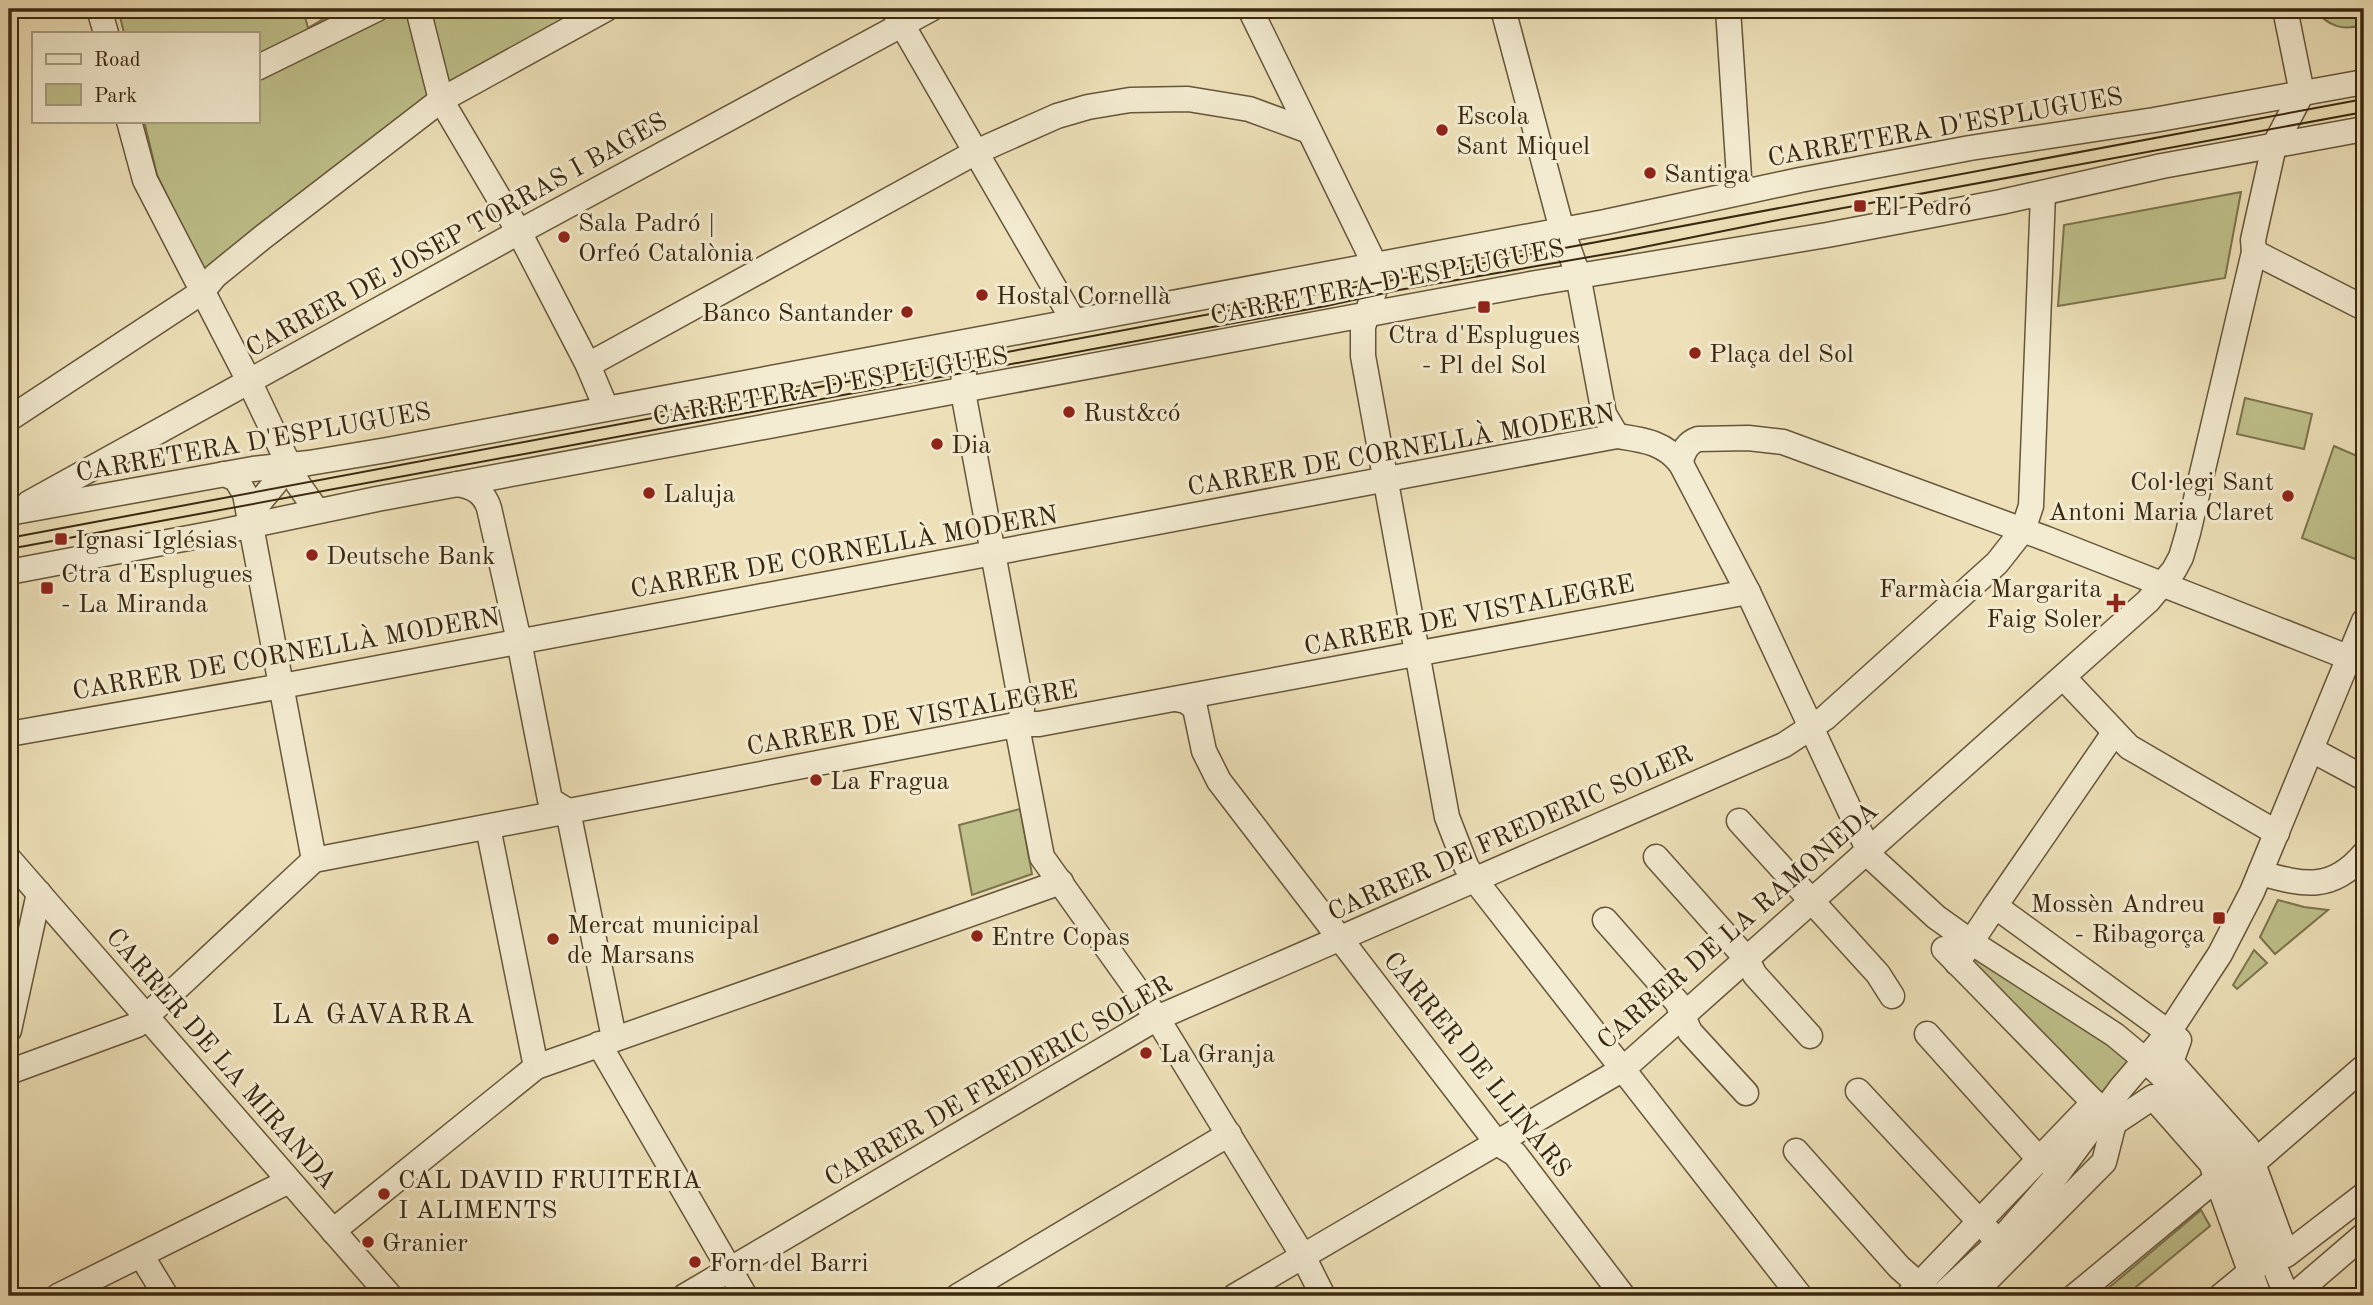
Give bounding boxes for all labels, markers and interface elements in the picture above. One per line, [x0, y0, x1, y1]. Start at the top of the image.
legend [32, 32, 259, 122]
text: Road [94, 50, 141, 71]
street label: CARRETERA D'ESPLUGUES [1766, 84, 2125, 172]
text: Park [94, 86, 137, 107]
place label: Escola Sant Miquel [1456, 104, 1590, 160]
street label: CARRER DE JOSEP TORRAS I BAGES [242, 109, 672, 363]
marker: Escola Sant Miquel [1434, 122, 1450, 138]
place label: Santiga [1664, 162, 1750, 188]
marker: Santiga [1642, 165, 1658, 181]
place label: El Pedró [1874, 195, 1972, 221]
marker: El Pedró [1852, 198, 1868, 214]
place label: Sala Padró | Orfeó Catalònia [578, 211, 754, 267]
marker: Sala Padró | Orfeó Catalònia [556, 229, 572, 245]
street label: CARRETERA D'ESPLUGUES [1208, 236, 1567, 330]
place label: Hostal Cornellà [996, 284, 1171, 310]
marker: Hostal Cornellà [974, 287, 990, 303]
marker: Ctra d'Esplugues - Pl del Sol [1476, 299, 1492, 315]
place label: Banco Santander [701, 301, 893, 327]
marker: Banco Santander [899, 304, 915, 320]
place label: Ctra d'Esplugues - Pl del Sol [1388, 323, 1580, 379]
place label: Plaça del Sol [1709, 342, 1854, 368]
street label: CARRETERA D'ESPLUGUES [651, 343, 1010, 431]
marker: Plaça del Sol [1687, 345, 1703, 361]
street label: CARRER DE CORNELLÀ MODERN [1185, 397, 1617, 501]
street label: CARRETERA D'ESPLUGUES [74, 399, 433, 487]
place label: Rust&có [1083, 401, 1181, 427]
marker: Rust&có [1061, 404, 1077, 420]
place label: Dia [951, 433, 991, 459]
marker: Dia [929, 436, 945, 452]
place label: Col·legi Sant Antoni Maria Claret [2048, 470, 2274, 526]
place label: Laluja [663, 482, 735, 508]
marker: Laluja [641, 485, 657, 501]
marker: Col·legi Sant Antoni Maria Claret [2280, 488, 2296, 504]
street label: CARRER DE CORNELLÀ MODERN [628, 499, 1060, 603]
place label: Ignasi Iglésias [75, 528, 237, 554]
marker: Ignasi Iglésias [53, 531, 69, 547]
place label: Deutsche Bank [326, 544, 496, 570]
marker: Deutsche Bank [304, 547, 320, 563]
place label: Ctra d'Esplugues - La Miranda [61, 562, 253, 618]
street label: CARRER DE VISTALEGRE [1302, 571, 1637, 661]
place label: Farmàcia Margarita Faig Soler [1879, 577, 2102, 633]
marker: Ctra d'Esplugues - La Miranda [39, 580, 55, 596]
marker: Farmàcia Margarita Faig Soler [2108, 595, 2124, 611]
street label: CARRER DE CORNELLÀ MODERN [70, 601, 502, 705]
street label: CARRER DE VISTALEGRE [745, 677, 1080, 761]
street label: CARRER DE FREDERIC SOLER [1324, 741, 1697, 926]
place label: La Fragua [830, 769, 950, 795]
marker: La Fragua [808, 772, 824, 788]
street label: CARRER DE LA RAMONEDA [1593, 798, 1884, 1055]
place label: Mossèn Andreu - Ribagorça [2030, 892, 2205, 948]
marker: Mossèn Andreu - Ribagorça [2211, 910, 2227, 926]
place label: Mercat municipal de Marsans [567, 913, 759, 969]
street label: CARRER DE LA MIRANDA [100, 924, 341, 1195]
place label: Entre Copas [991, 925, 1130, 951]
marker: Entre Copas [969, 928, 985, 944]
marker: Mercat municipal de Marsans [545, 931, 561, 947]
street label: CARRER DE LLINARS [1378, 948, 1575, 1183]
street label: CARRER DE FREDERIC SOLER [821, 971, 1177, 1192]
district label: LA GAVARRA [272, 1002, 476, 1030]
place label: La Granja [1160, 1042, 1275, 1068]
marker: La Granja [1138, 1045, 1154, 1061]
place label: CAL DAVID FRUITERIA I ALIMENTS [398, 1168, 702, 1224]
marker: CAL DAVID FRUITERIA I ALIMENTS [376, 1186, 392, 1202]
place label: Granier [382, 1231, 468, 1257]
marker: Granier [360, 1234, 376, 1250]
place label: Forn del Barri [709, 1251, 869, 1277]
marker: Forn del Barri [687, 1254, 703, 1270]

